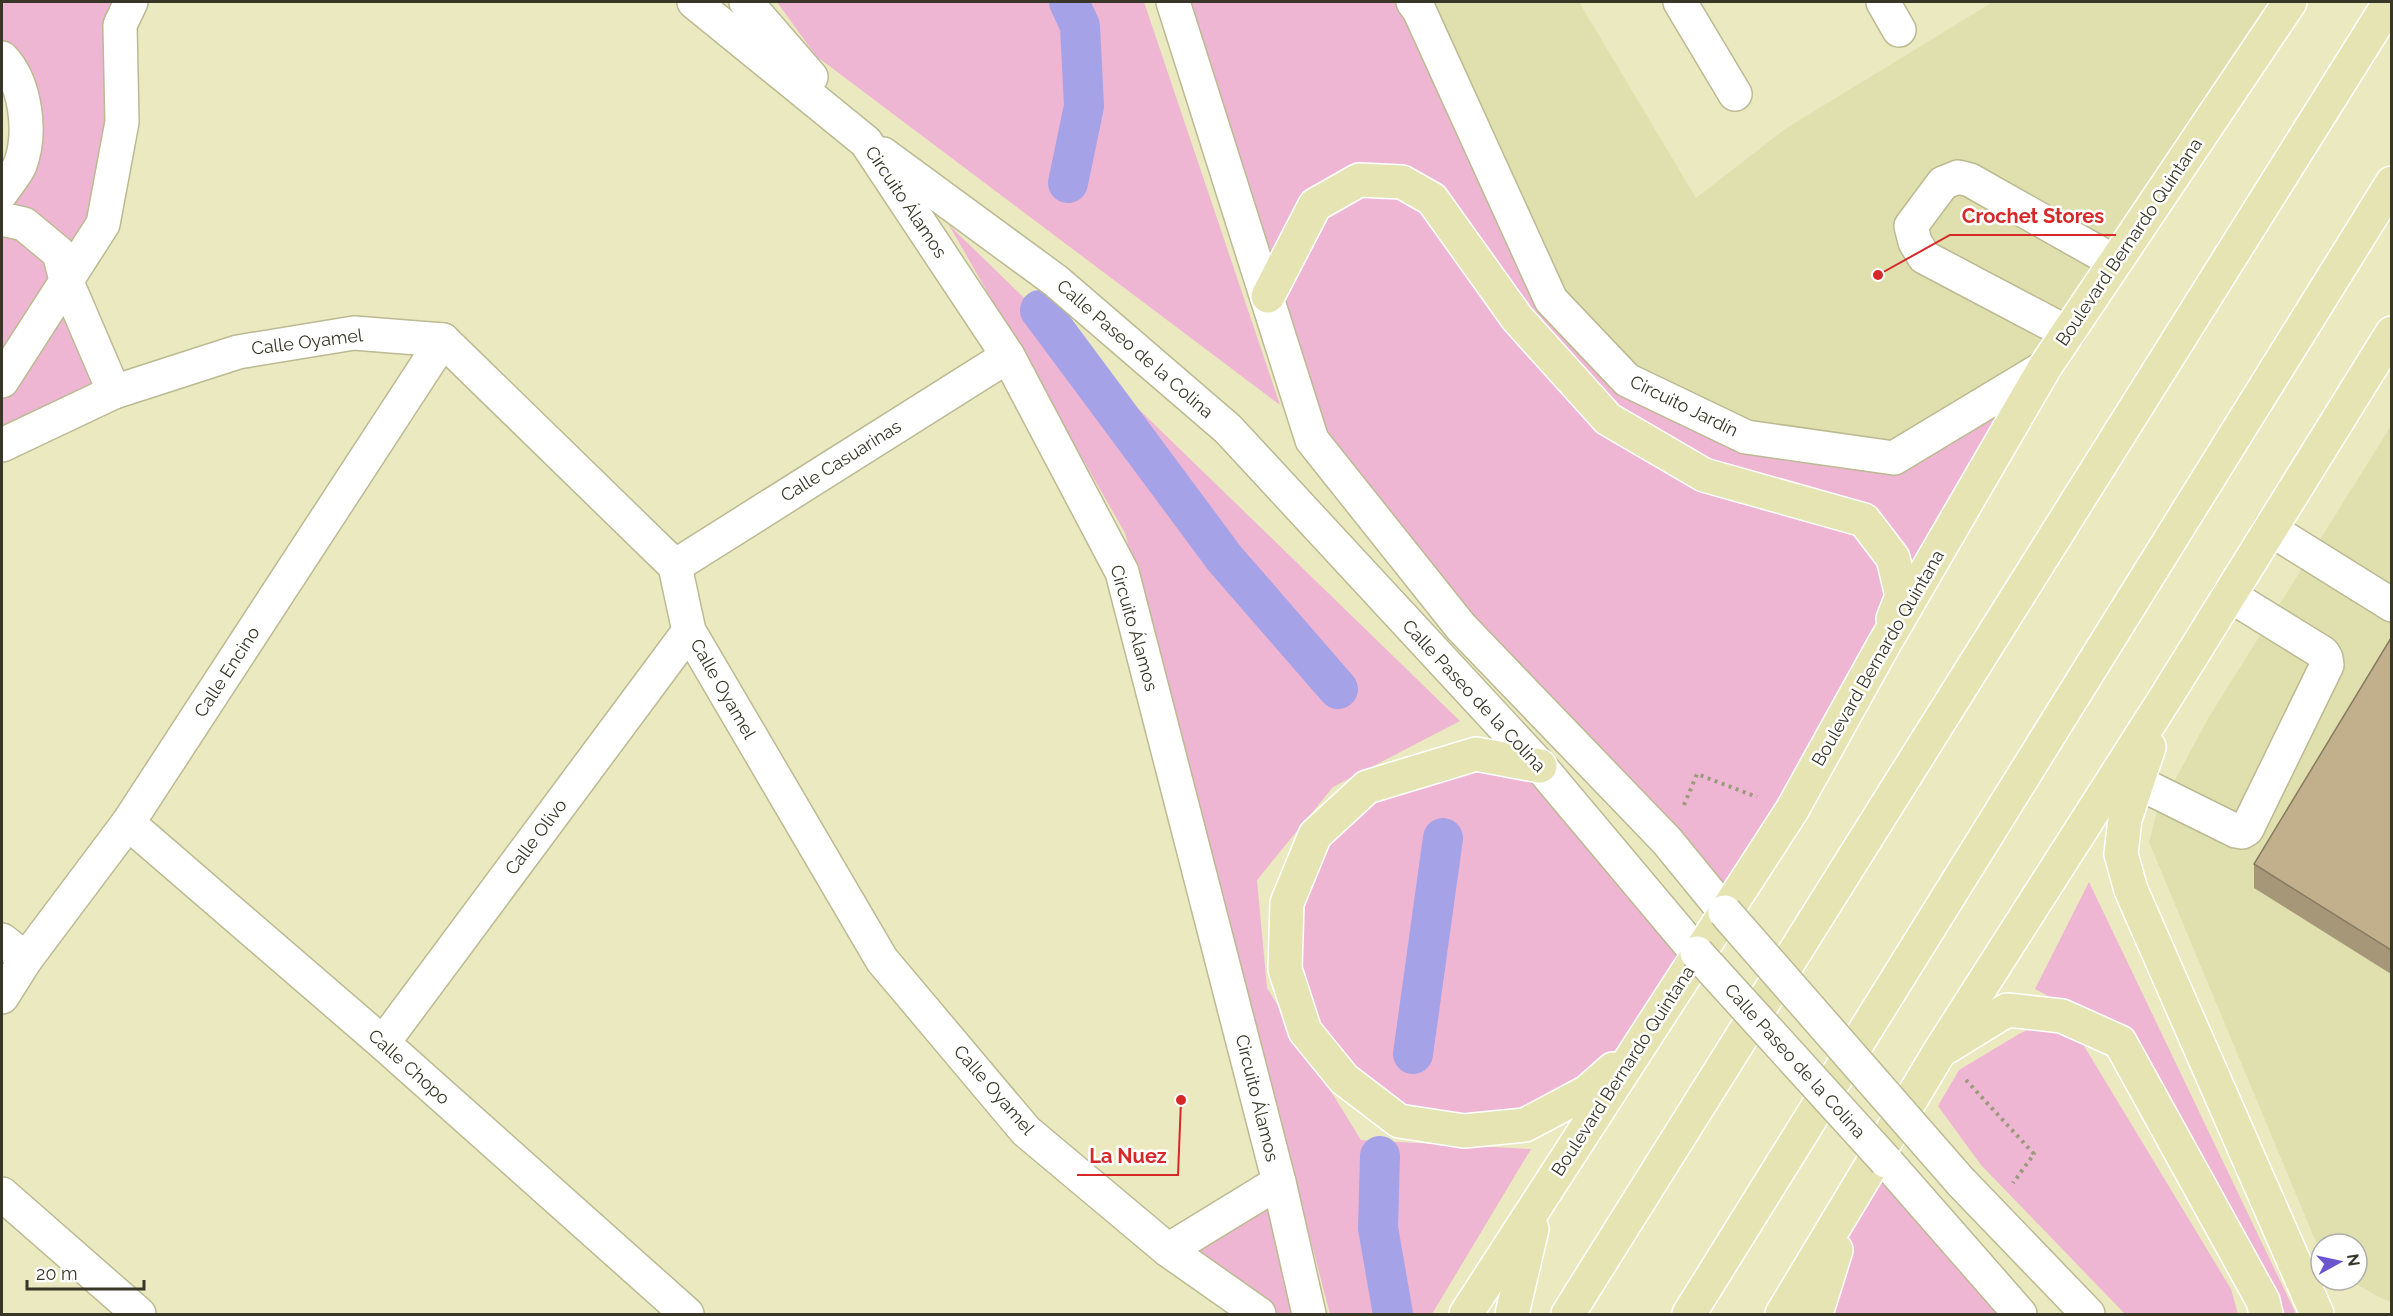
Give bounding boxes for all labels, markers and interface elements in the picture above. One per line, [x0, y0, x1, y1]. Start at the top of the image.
street label: Boulevard Bernardo Quintana [2051, 134, 2206, 350]
street label: Circuito Álamos [861, 141, 953, 262]
callout: Crochet Stores [1950, 197, 2116, 235]
text: Crochet Stores [1962, 204, 2104, 228]
street label: Calle Paseo de la Colina [1053, 275, 1218, 422]
street label: Calle Oyamel [250, 324, 364, 359]
street label: Circuito Jardín [1627, 370, 1742, 441]
street label: Calle Casuarinas [777, 415, 905, 506]
street label: Boulevard Bernardo Quintana [1807, 546, 1948, 770]
street label: Circuito Álamos [1106, 562, 1164, 694]
street label: Calle Paseo de la Colina [1398, 615, 1550, 776]
street label: Calle Encino [190, 622, 264, 721]
street label: Calle Oyamel [686, 635, 761, 743]
street label: Calle Olivo [500, 794, 571, 879]
street label: Boulevard Bernardo Quintana [1547, 962, 1698, 1180]
street label: Calle Paseo de la Colina [1721, 979, 1870, 1142]
street label: Calle Chopo [364, 1025, 455, 1109]
street label: Circuito Álamos [1232, 1032, 1284, 1164]
street label: Calle Oyamel [950, 1041, 1039, 1139]
callout: La Nuez [1077, 1137, 1178, 1175]
text: La Nuez [1089, 1144, 1167, 1168]
north arrow [2309, 1232, 2369, 1292]
scale bar [27, 1253, 144, 1291]
text: N [2343, 1253, 2364, 1267]
text: 20 m [36, 1263, 78, 1284]

